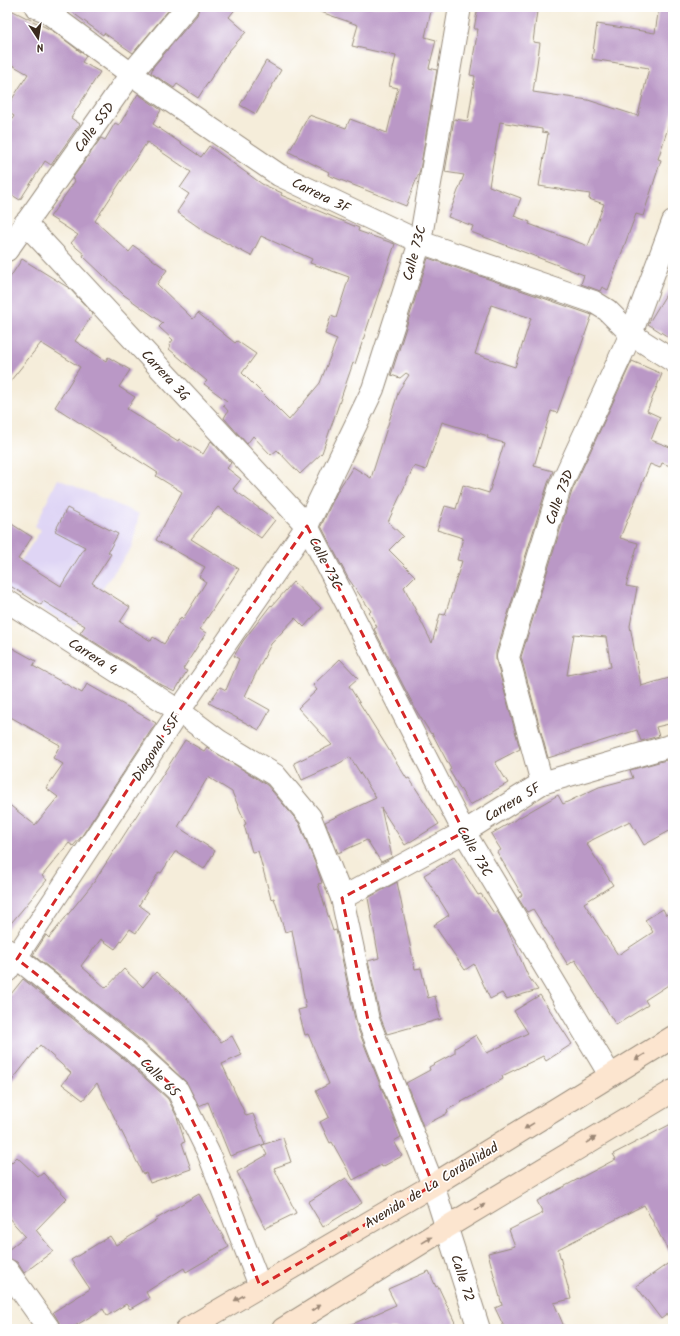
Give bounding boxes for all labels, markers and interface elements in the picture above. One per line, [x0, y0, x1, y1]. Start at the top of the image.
north arrow [18, 18, 58, 58]
text: N [35, 37, 45, 56]
street label: Calle 55D [69, 98, 121, 157]
street label: Carrera 3F [288, 172, 355, 220]
street label: Calle 73C [397, 223, 433, 283]
street label: Carrera 3G [135, 345, 195, 407]
street label: Calle 73D [540, 467, 580, 528]
street label: Calle 73C [302, 533, 348, 594]
street label: Carrera 4 [63, 633, 122, 681]
street label: Diagonal 55F [127, 708, 188, 786]
street label: Carrera 5F [480, 777, 546, 828]
street label: Calle 73C [450, 822, 498, 881]
street label: Calle 65 [134, 1053, 185, 1104]
one-way arrow [634, 1054, 646, 1061]
one-way arrow [523, 1122, 535, 1129]
street label: Avenida de La Cordialidad [360, 1137, 504, 1235]
one-way arrow [585, 1137, 597, 1144]
one-way arrow [474, 1204, 486, 1211]
one-way arrow [345, 1229, 357, 1236]
one-way arrow [421, 1236, 432, 1243]
street label: Calle 72 [444, 1252, 480, 1305]
one-way arrow [233, 1295, 245, 1302]
one-way arrow [310, 1305, 322, 1312]

